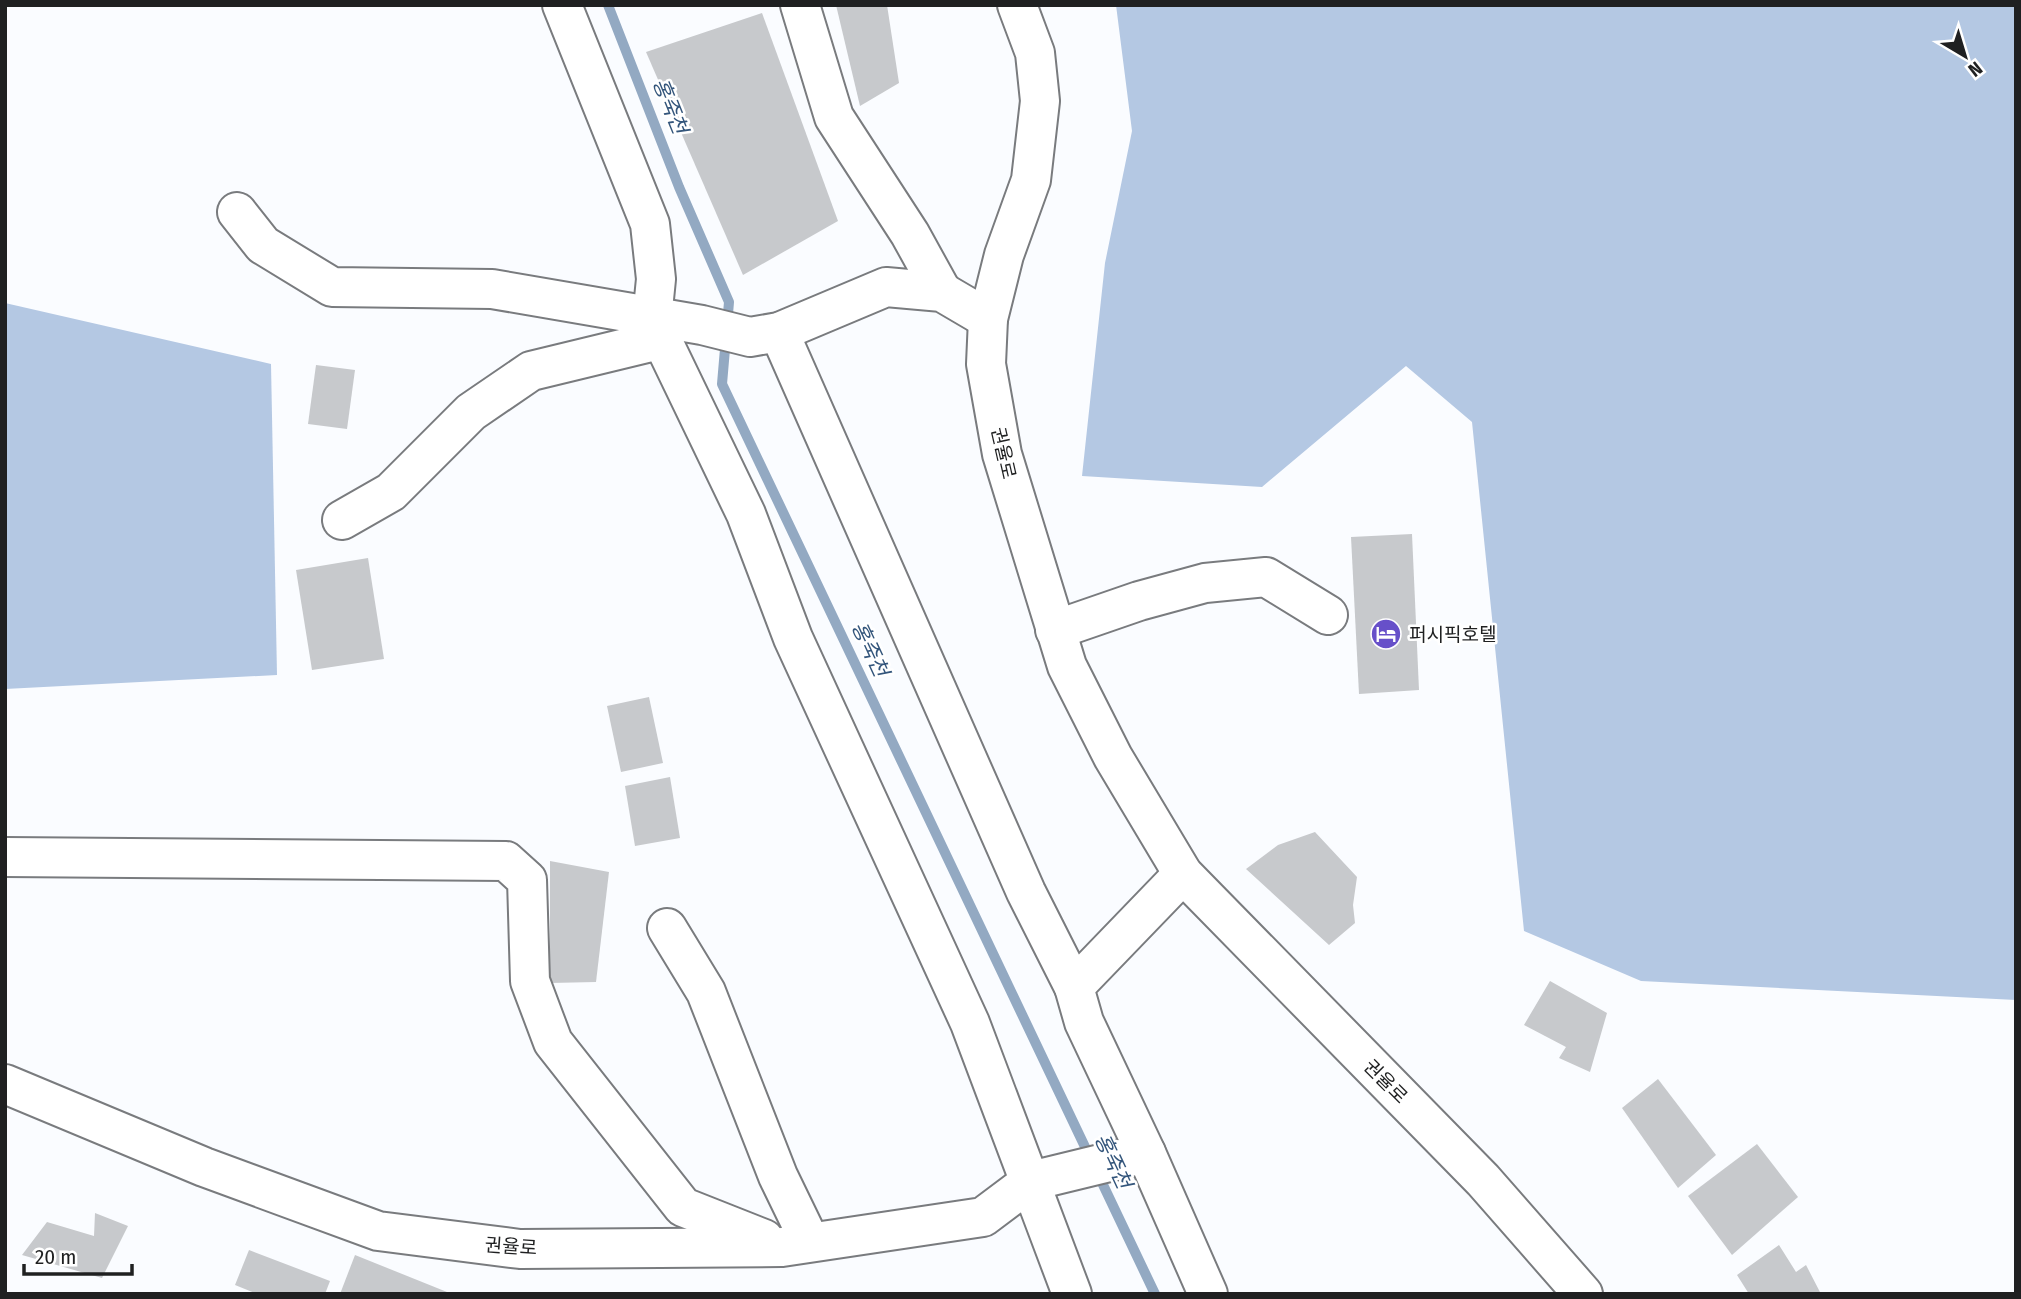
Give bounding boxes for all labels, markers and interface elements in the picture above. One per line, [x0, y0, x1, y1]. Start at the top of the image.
north arrow [1930, 21, 2000, 91]
text: N [1964, 56, 1987, 82]
water label: 홍죽천 [647, 74, 694, 140]
street label: 권율로 [986, 425, 1021, 481]
water label: 홍죽천 [846, 617, 895, 683]
hotel icon: 퍼시픽호텔 [1369, 617, 1403, 651]
place label: 퍼시픽호텔 [1409, 623, 1496, 646]
street label: 권율로 [1359, 1055, 1412, 1108]
water label: 홍죽천 [1089, 1129, 1138, 1195]
scale bar [24, 1232, 133, 1276]
street label: 권율로 [484, 1233, 538, 1260]
text: 20 m [35, 1244, 76, 1270]

